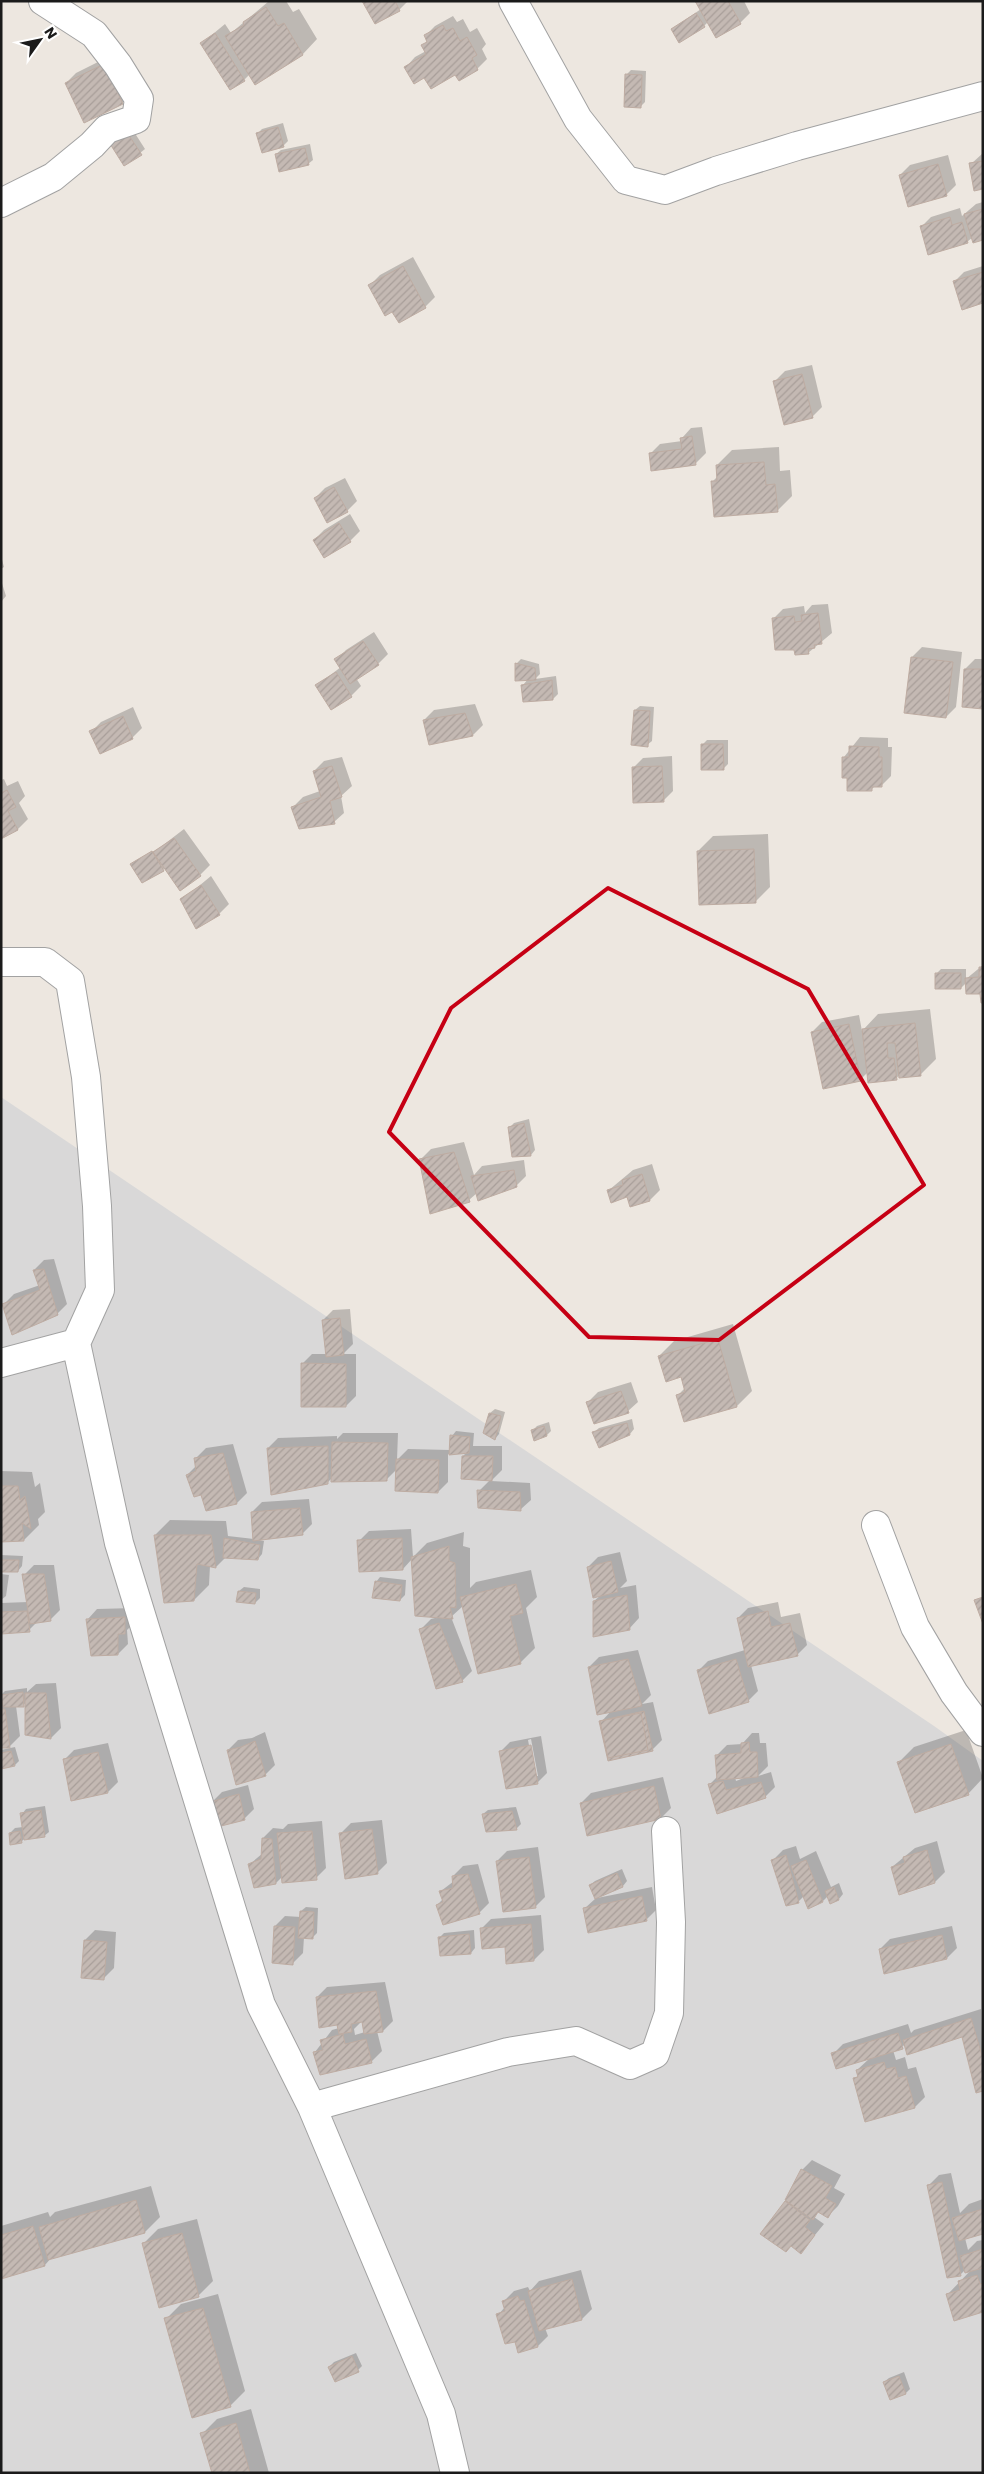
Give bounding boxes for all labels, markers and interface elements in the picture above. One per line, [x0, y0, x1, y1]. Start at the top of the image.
north arrow [15, 15, 65, 65]
text: N [40, 23, 62, 43]

